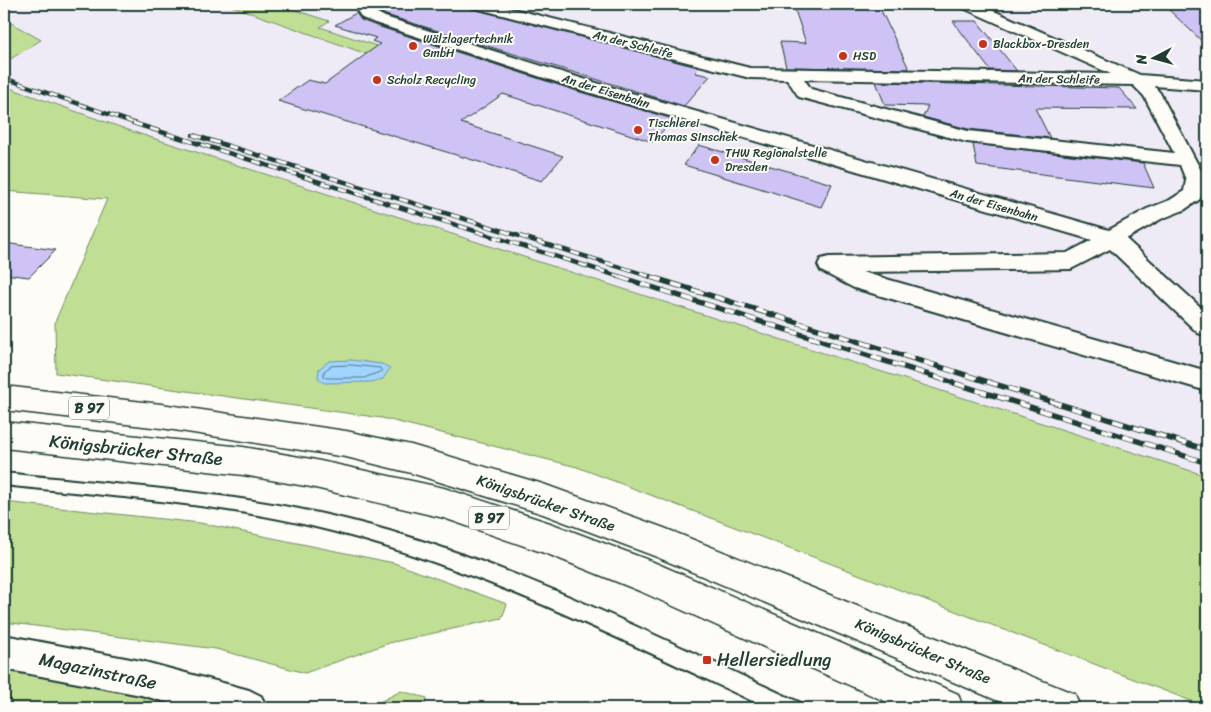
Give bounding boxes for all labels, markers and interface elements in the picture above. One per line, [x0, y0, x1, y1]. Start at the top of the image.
street label: An der Schleife [590, 23, 676, 65]
place label: Wälzlagertechnik GmbH [423, 28, 514, 64]
north arrow [1128, 32, 1178, 82]
place label: Blackbox-Dresden [993, 33, 1090, 55]
marker: Blackbox-Dresden [977, 38, 989, 50]
marker: Wälzlagertechnik GmbH [407, 40, 419, 52]
place label: HSD [853, 45, 876, 67]
marker: HSD [837, 50, 849, 62]
text: N [1129, 53, 1155, 66]
street label: An der Eisenbahn [558, 67, 653, 115]
street label: An der Schleife [1017, 67, 1100, 91]
place label: Scholz Recycling [387, 69, 476, 91]
marker: Scholz Recycling [371, 74, 383, 86]
place label: Tischlerei Thomas Sinschek [648, 112, 739, 148]
marker: Tischlerei Thomas Sinschek [632, 124, 644, 136]
place label: THW Regionalstelle Dresden [725, 142, 827, 178]
marker: THW Regionalstelle Dresden [709, 154, 721, 166]
street label: An der Eisenbahn [946, 182, 1041, 228]
road number: B 97 [69, 396, 109, 419]
street label: Königsbrücker Straße [48, 425, 225, 475]
street label: Königsbrücker Straße [473, 467, 619, 539]
road number: B 97 [469, 506, 509, 530]
street label: Königsbrücker Straße [851, 611, 995, 691]
street label: Magazinstraße [36, 643, 160, 699]
place label: Hellersiedlung [717, 644, 831, 676]
marker: Hellersiedlung [701, 654, 713, 666]

